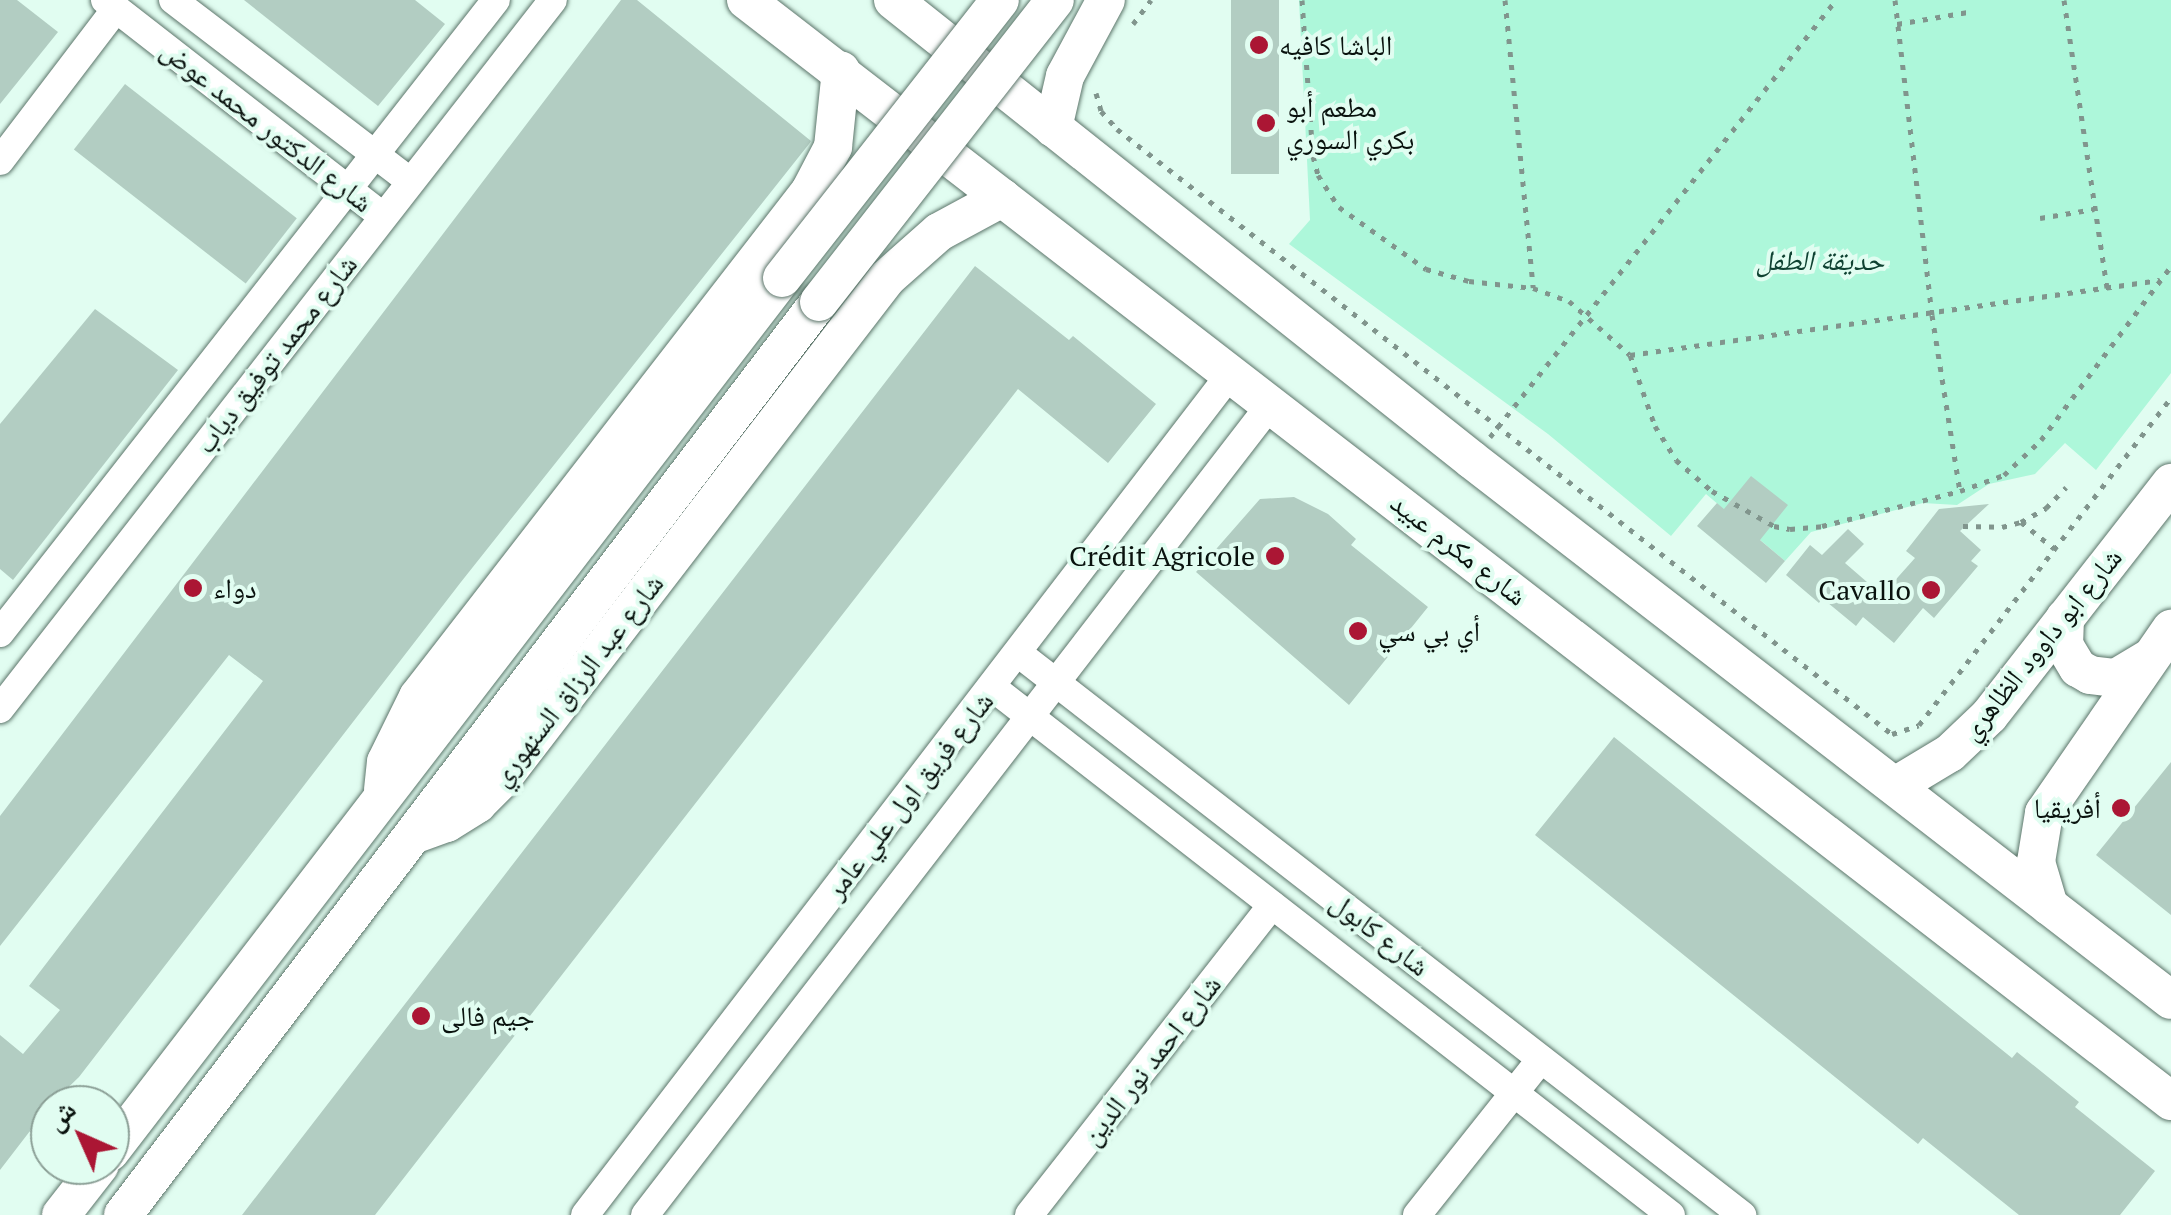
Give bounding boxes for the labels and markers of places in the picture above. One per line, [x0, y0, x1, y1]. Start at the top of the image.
place label: الباشا كافيه [1279, 28, 1392, 62]
marker: الباشا كافيه [1248, 34, 1270, 56]
place label: مطعم أبو بكري السوري [1286, 90, 1414, 156]
marker: مطعم أبو بكري السوري [1255, 112, 1277, 134]
place label: Crédit Agricole [1068, 539, 1255, 573]
marker: Crédit Agricole [1264, 545, 1286, 567]
place label: دواء [213, 571, 257, 605]
place label: Cavallo [1818, 573, 1911, 607]
marker: دواء [182, 577, 204, 599]
marker: Cavallo [1920, 579, 1942, 601]
place label: أي بي سي [1378, 614, 1480, 648]
marker: أي بي سي [1347, 620, 1369, 642]
place label: أفريقيا [2034, 791, 2101, 825]
marker: أفريقيا [2110, 797, 2132, 819]
place label: جيم فالى [441, 999, 534, 1033]
marker: جيم فالى [410, 1005, 432, 1027]

